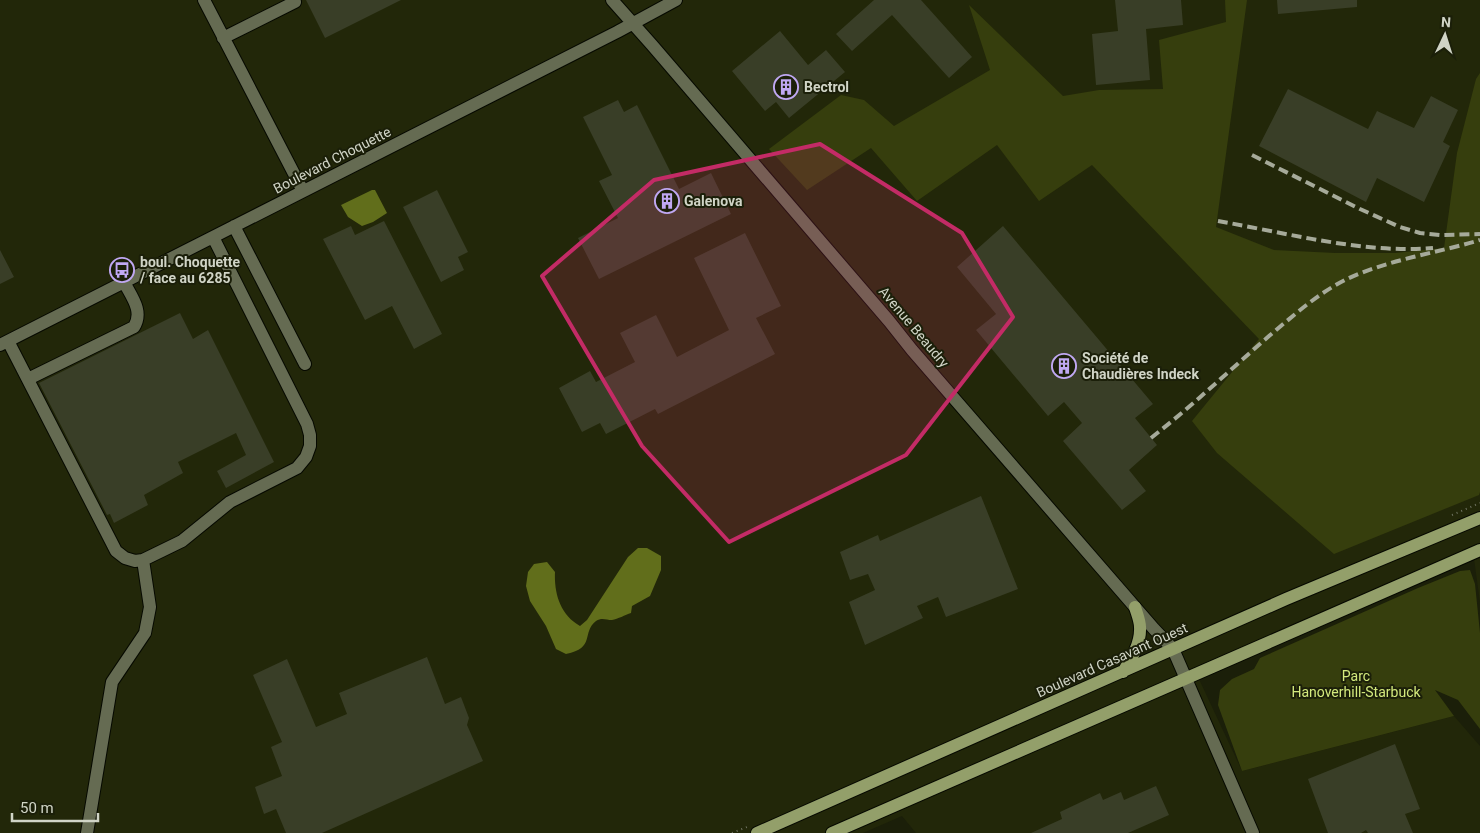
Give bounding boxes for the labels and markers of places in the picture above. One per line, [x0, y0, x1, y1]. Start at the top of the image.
building icon: Bectrol [773, 74, 799, 100]
place label: Bectrol [804, 79, 849, 95]
building icon: Galenova [654, 188, 680, 214]
place label: Galenova [684, 193, 743, 209]
place label: boul. Choquette / face au 6285 [139, 254, 241, 286]
bus stop icon: boul. Choquette / face au 6285 [109, 257, 135, 283]
place label: Société de Chaudières Indeck [1082, 350, 1199, 382]
building icon: Société de Chaudières Indeck [1051, 353, 1077, 379]

